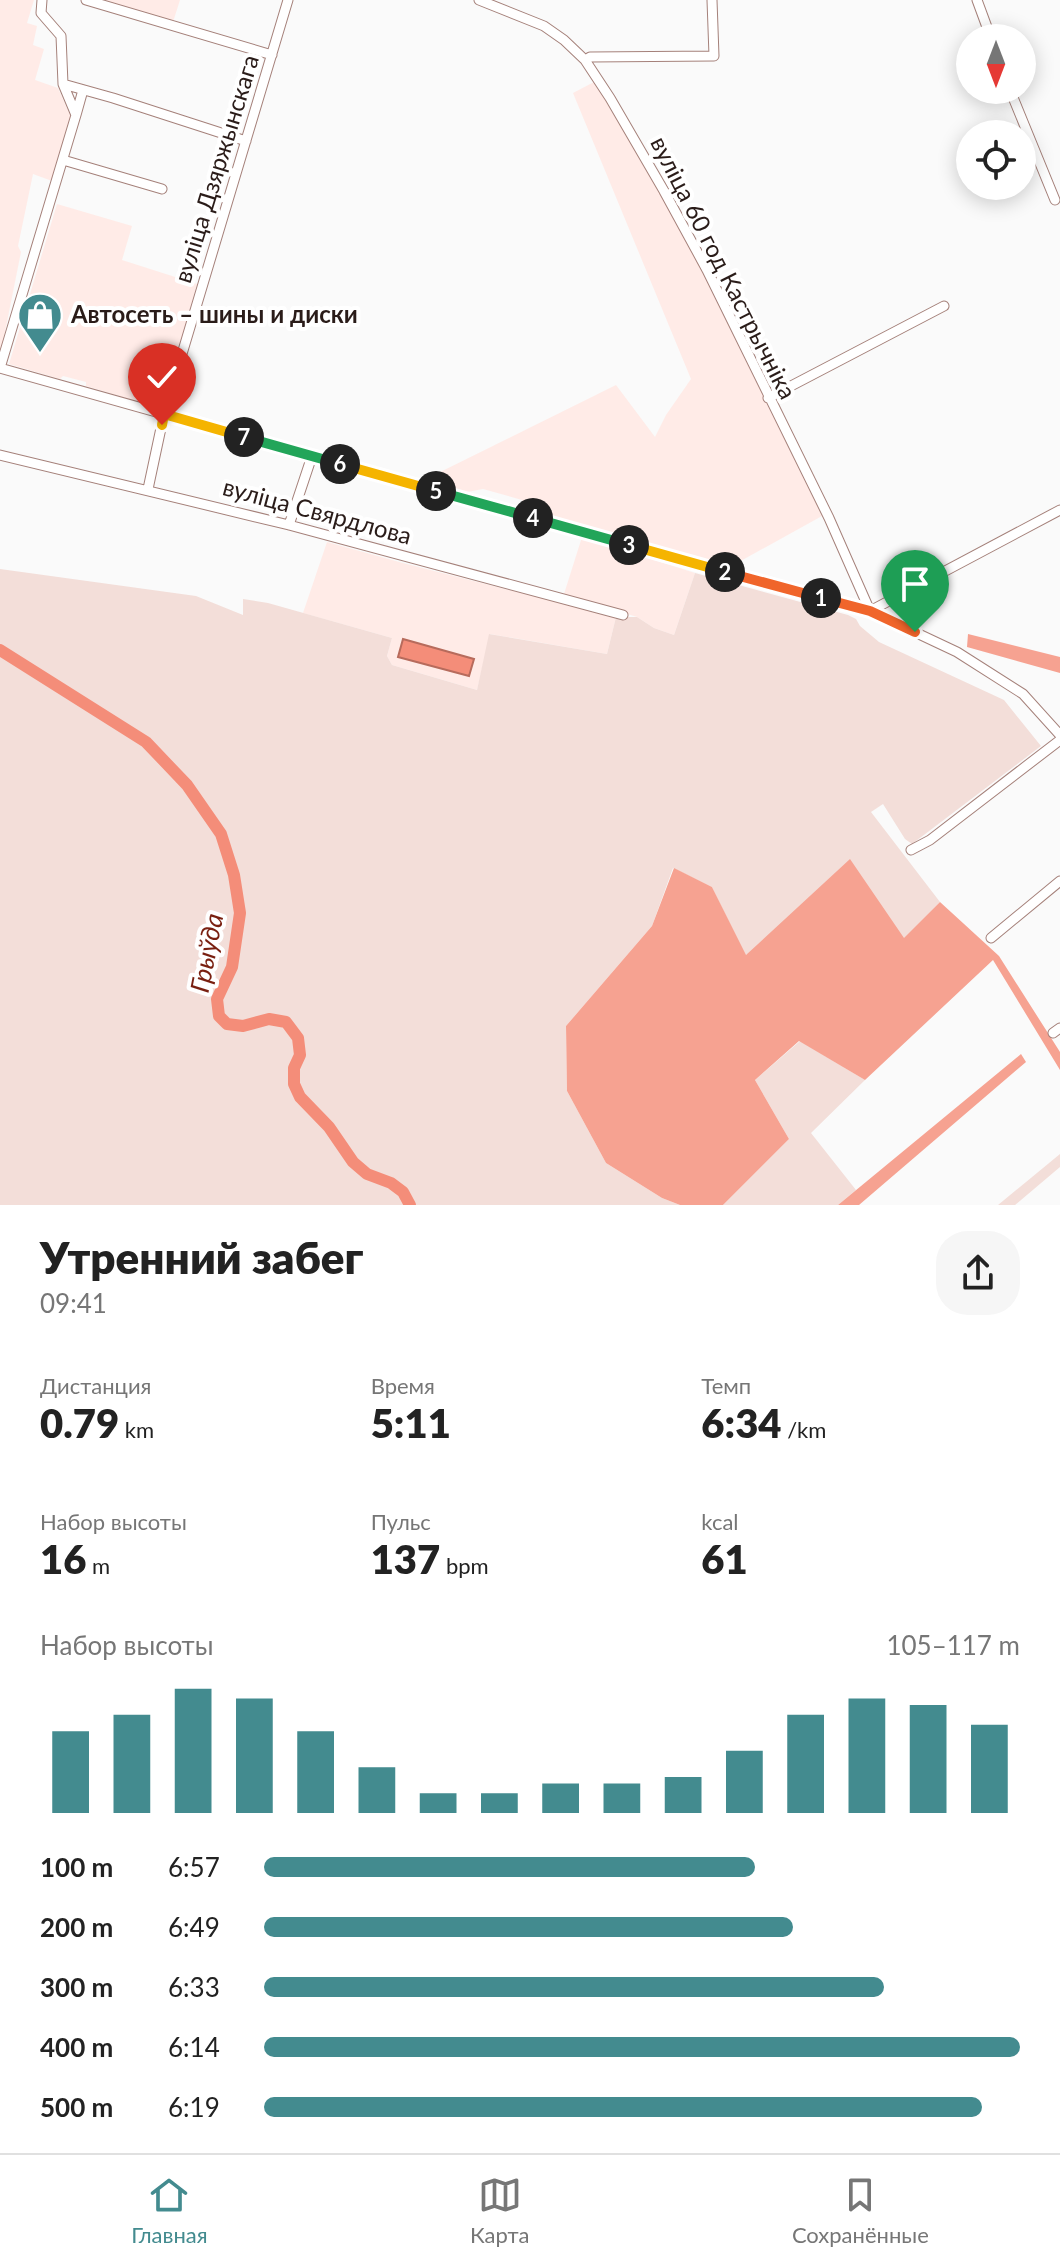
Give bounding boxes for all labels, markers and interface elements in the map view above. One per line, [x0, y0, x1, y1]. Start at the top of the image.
north arrow [956, 24, 1036, 104]
map controls [956, 24, 1036, 200]
street label: вуліца Дзяржынскага [167, 51, 264, 286]
button: locate [956, 120, 1036, 200]
street label: вуліца 60 год Кастрычніка [645, 131, 803, 403]
shop icon: Автосеть – шины и диски [16, 291, 64, 354]
place label: Автосеть – шины и диски [70, 299, 358, 328]
pin [128, 343, 196, 425]
icon: check [140, 355, 184, 399]
pin: 7 [224, 417, 264, 457]
text: 7 [238, 423, 250, 450]
pin: 6 [320, 444, 360, 484]
text: 6 [334, 450, 346, 477]
street label: вуліца Свярдлова [220, 471, 415, 550]
pin: 5 [416, 471, 456, 511]
text: 5 [430, 477, 442, 504]
pin: 4 [513, 498, 553, 538]
text: 4 [527, 504, 539, 531]
pin: 3 [609, 525, 649, 565]
text: 3 [623, 531, 635, 558]
pin [881, 550, 949, 632]
pin: 2 [705, 552, 745, 592]
text: 2 [719, 558, 731, 585]
icon: arrive [893, 562, 937, 606]
pin: 1 [801, 578, 841, 618]
text: 1 [815, 584, 827, 611]
water label: Грыўда [183, 910, 229, 995]
text: Утренний забег [40, 1231, 363, 1283]
button: share [936, 1231, 1020, 1315]
text: 09:41 [40, 1287, 107, 1319]
text: Дистанция [40, 1372, 151, 1399]
text: Время [371, 1372, 435, 1399]
text: Темп [701, 1372, 751, 1399]
text: 0.79 [40, 1399, 119, 1447]
text: 5:11 [371, 1399, 451, 1447]
text: 6:34 [701, 1399, 782, 1447]
text: km [119, 1416, 154, 1443]
text: /km [782, 1416, 826, 1443]
text: Набор высоты [40, 1508, 187, 1535]
text: Пульс [371, 1508, 431, 1535]
text: kcal [701, 1508, 739, 1535]
text: 16 [40, 1535, 86, 1583]
text: 137 [371, 1535, 440, 1583]
text: 61 [701, 1535, 748, 1583]
text: m [86, 1552, 110, 1579]
text: bpm [440, 1552, 489, 1579]
text: Набор высоты [40, 1629, 214, 1661]
text: 105–117 m [886, 1629, 1020, 1661]
text: 100 m [40, 1851, 113, 1883]
text: 6:57 [168, 1851, 220, 1883]
text: 200 m [40, 1911, 113, 1943]
text: 6:49 [168, 1911, 220, 1943]
text: 300 m [40, 1971, 113, 2003]
text: 6:33 [168, 1971, 220, 2003]
text: 400 m [40, 2031, 113, 2063]
text: 6:14 [168, 2031, 220, 2063]
text: 500 m [40, 2091, 113, 2123]
text: 6:19 [168, 2091, 220, 2123]
tab: Главная [131, 2173, 208, 2248]
tab: Карта [470, 2173, 530, 2248]
tab: Сохранённые [792, 2173, 929, 2248]

